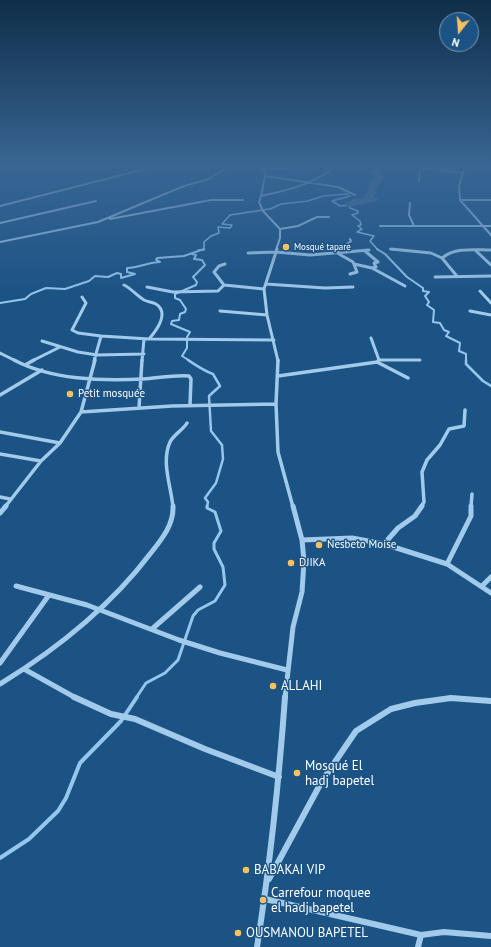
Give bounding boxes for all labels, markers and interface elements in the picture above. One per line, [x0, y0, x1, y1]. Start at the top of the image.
north arrow [439, 12, 479, 52]
text: N [450, 35, 461, 50]
marker: Mosqué tapare [281, 242, 291, 252]
place label: Mosqué tapare [294, 242, 351, 252]
place label: Petit mosquée [78, 387, 145, 401]
marker: Petit mosquée [65, 389, 75, 399]
place label: Nesbeto Moise [327, 538, 396, 552]
marker: Nesbeto Moise [314, 540, 324, 550]
place label: DJIKA [299, 556, 325, 570]
marker: DJIKA [286, 558, 296, 568]
place label: ALLAHI [281, 678, 322, 694]
marker: ALLAHI [268, 681, 278, 691]
place label: Mosqué El hadj bapetel [305, 758, 374, 789]
marker: Mosqué El hadj bapetel [292, 768, 302, 778]
place label: BABAKAI VIP [254, 862, 325, 878]
marker: BABAKAI VIP [241, 865, 251, 875]
place label: Carrefour moquee el hadj bapetel [271, 885, 371, 916]
marker: Carrefour moquee el hadj bapetel [258, 895, 268, 905]
place label: OUSMANOU BAPETEL [246, 925, 368, 941]
marker: OUSMANOU BAPETEL [233, 928, 243, 938]

